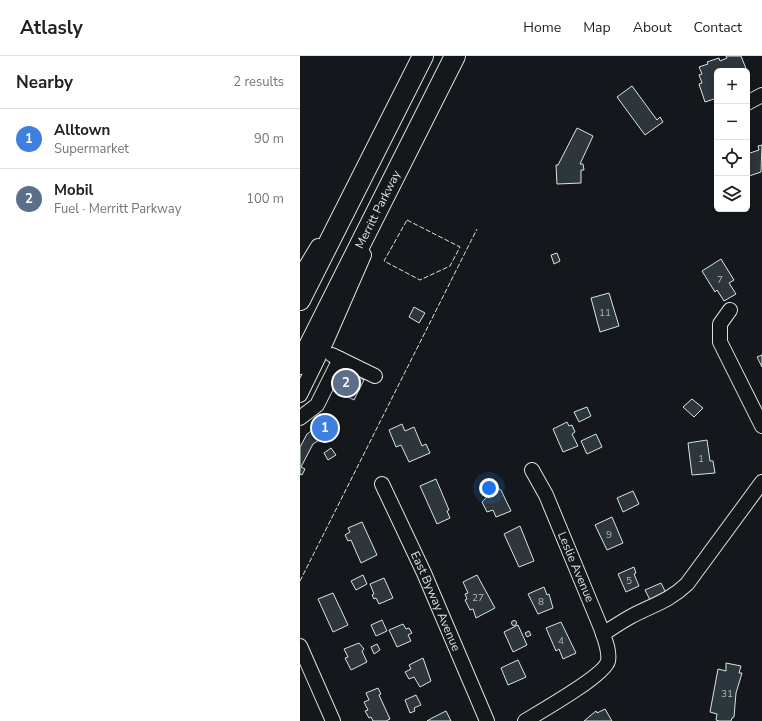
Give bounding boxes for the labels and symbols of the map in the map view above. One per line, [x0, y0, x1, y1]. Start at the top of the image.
street label: Merritt Parkway [351, 167, 405, 251]
house number: 7 [717, 273, 723, 287]
house number: 11 [599, 306, 611, 320]
pin: 2 [333, 368, 359, 398]
pin: 1 [312, 413, 338, 443]
house number: 1 [698, 452, 704, 466]
your location [479, 478, 499, 498]
house number: 9 [606, 528, 612, 542]
street label: Leslie Avenue [554, 529, 598, 605]
street label: East Byway Avenue [407, 549, 464, 654]
house number: 5 [626, 574, 632, 588]
house number: 27 [472, 591, 484, 605]
house number: 8 [538, 595, 544, 609]
house number: 4 [558, 634, 564, 648]
house number: 31 [721, 687, 733, 701]

